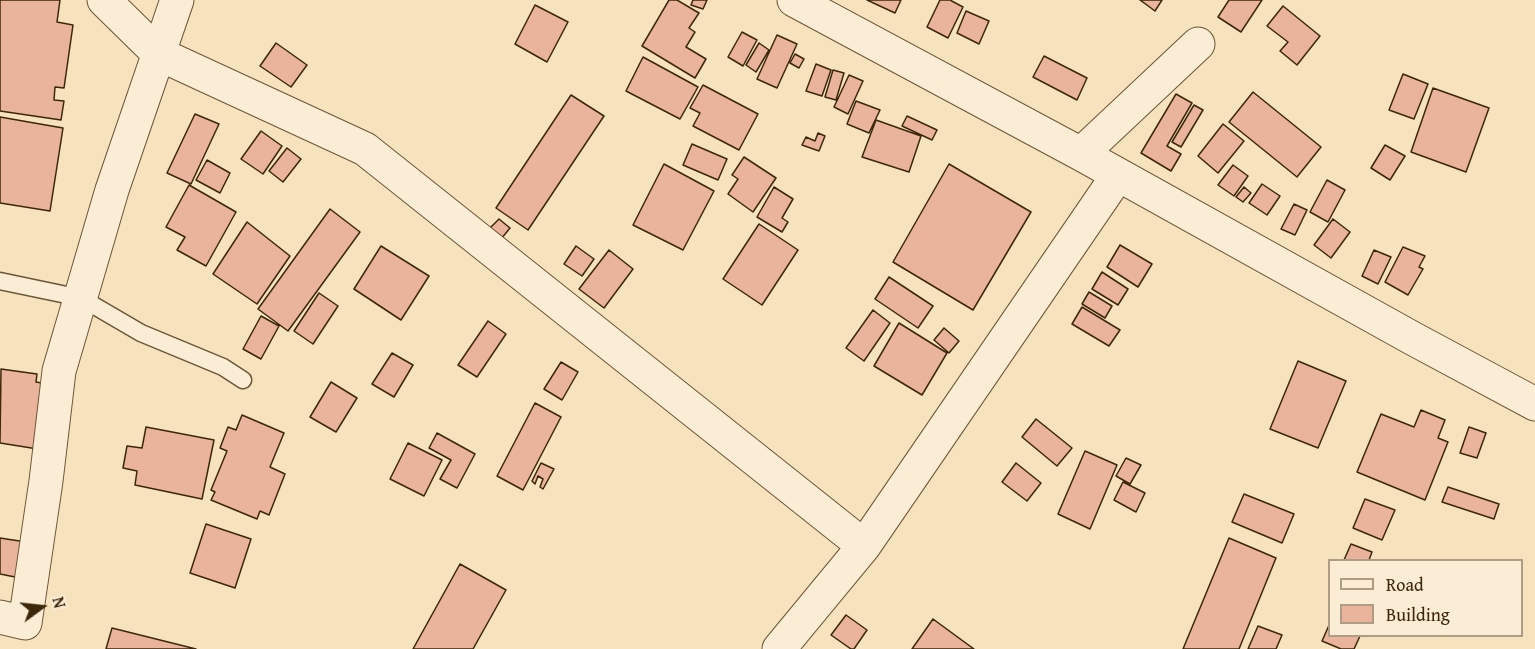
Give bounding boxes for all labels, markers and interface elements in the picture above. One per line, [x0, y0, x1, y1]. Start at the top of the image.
legend [1328, 559, 1523, 637]
text: Road [1386, 571, 1424, 598]
north arrow [12, 577, 72, 637]
text: N [46, 594, 72, 611]
text: Building [1386, 601, 1450, 628]

